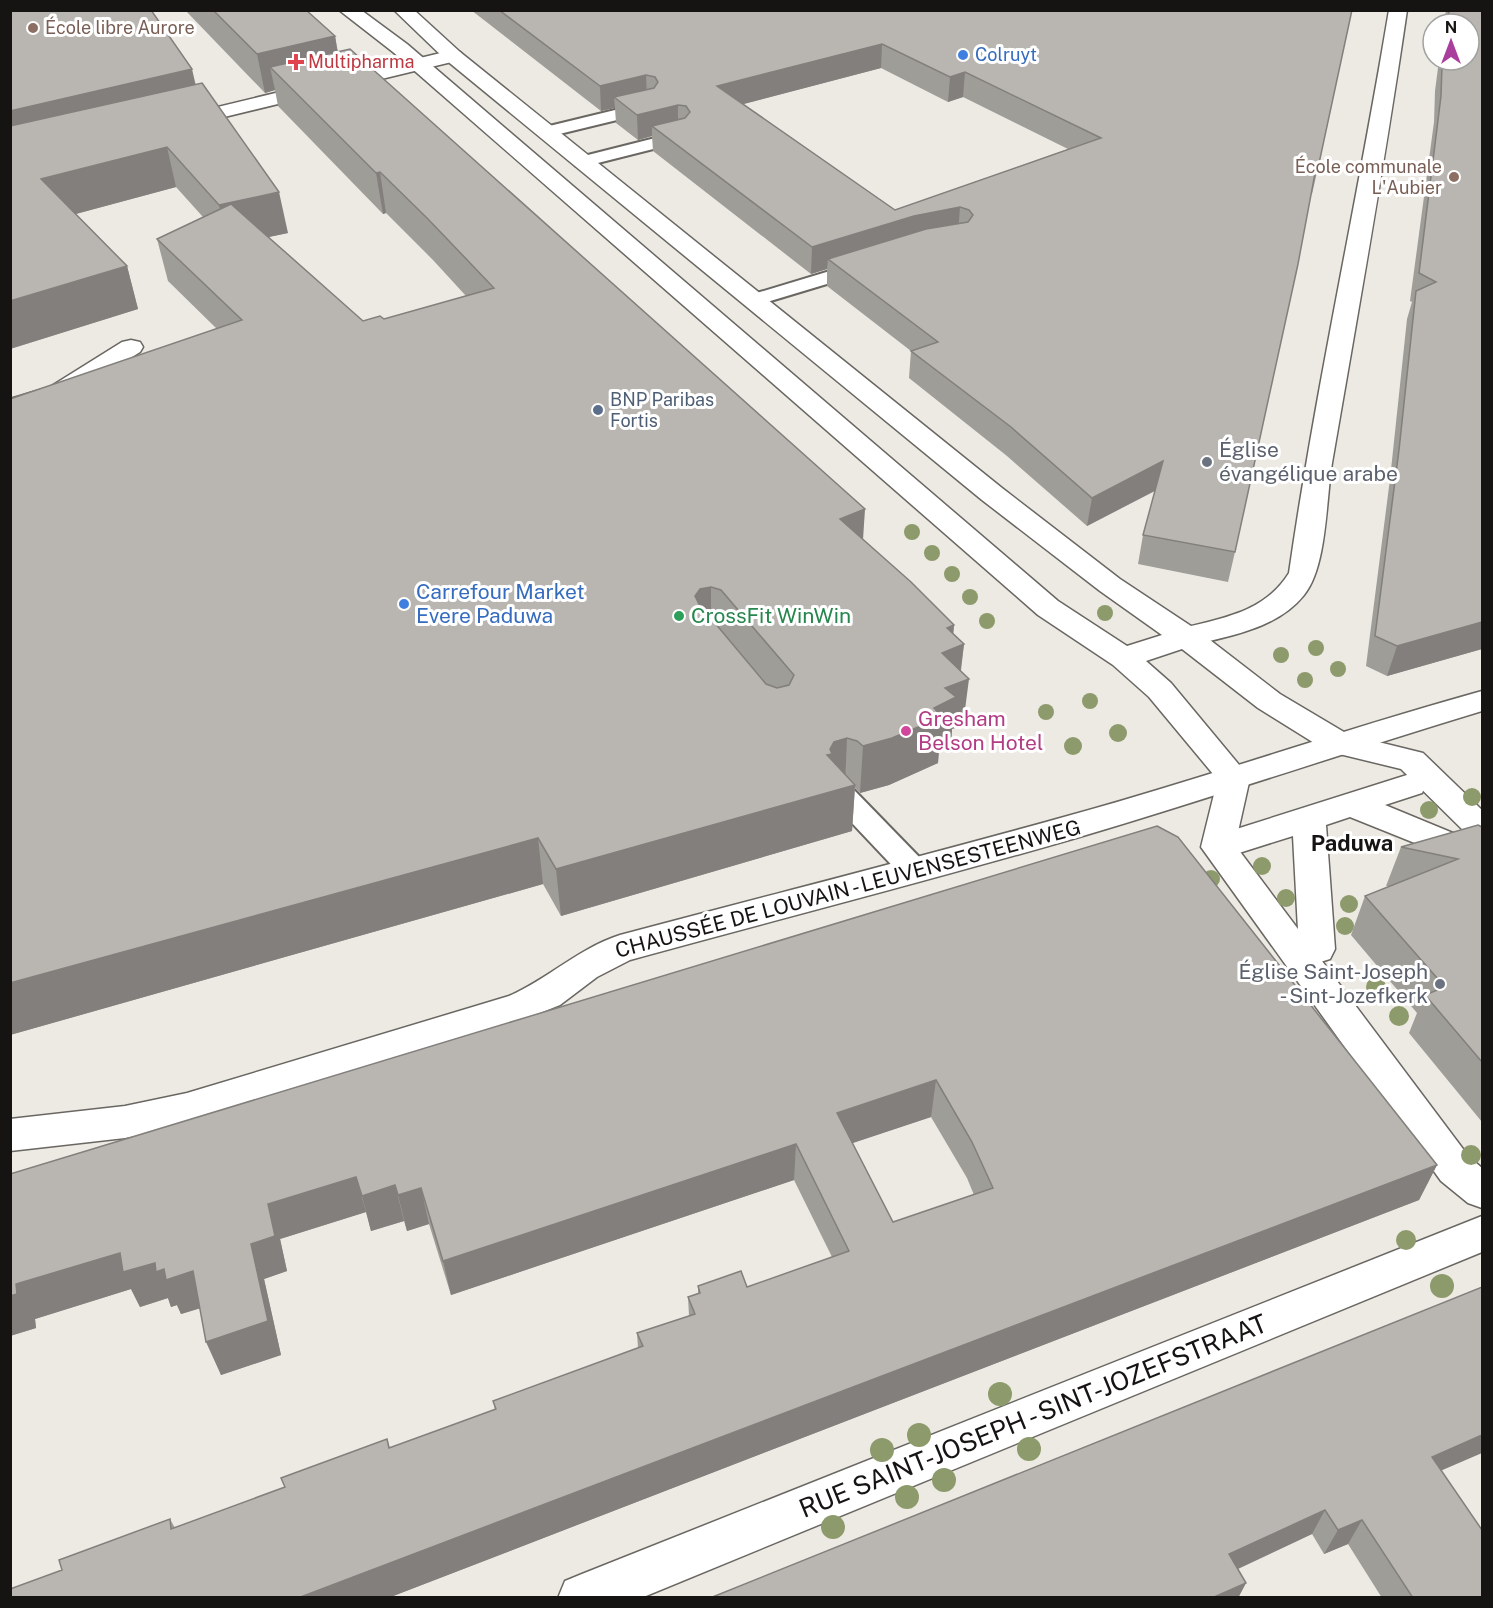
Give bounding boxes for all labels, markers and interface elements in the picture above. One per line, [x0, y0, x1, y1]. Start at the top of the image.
north arrow [1421, 12, 1481, 72]
place label: École libre Aurore [45, 16, 195, 38]
text: N [1445, 18, 1457, 37]
marker: École libre Aurore [26, 21, 40, 35]
place label: Colruyt [975, 44, 1037, 65]
marker: Colruyt [956, 48, 970, 62]
place label: Multipharma [308, 51, 414, 72]
marker: Multipharma [289, 55, 303, 69]
place label: École communale L'Aubier [1295, 155, 1442, 198]
marker: École communale L'Aubier [1447, 170, 1461, 184]
place label: BNP Paribas Fortis [610, 389, 714, 431]
marker: BNP Paribas Fortis [591, 403, 605, 417]
place label: Église évangélique arabe [1219, 437, 1398, 486]
marker: Église évangélique arabe [1200, 455, 1214, 469]
place label: Carrefour Market Evere Paduwa [416, 579, 585, 628]
marker: Carrefour Market Evere Paduwa [397, 597, 411, 611]
place label: CrossFit WinWin [691, 603, 851, 628]
marker: CrossFit WinWin [672, 609, 686, 623]
place label: Gresham Belson Hotel [918, 706, 1043, 755]
marker: Gresham Belson Hotel [899, 724, 913, 738]
street label: CHAUSSÉE DE LOUVAIN - LEUVENSESTEENWEG [612, 814, 1083, 963]
district label: Paduwa [1311, 830, 1393, 856]
place label: Église Saint-Joseph - Sint-Jozefkerk [1239, 959, 1428, 1008]
marker: Église Saint-Joseph - Sint-Jozefkerk [1433, 977, 1447, 991]
street label: RUE SAINT-JOSEPH - SINT-JOZEFSTRAAT [794, 1307, 1271, 1524]

